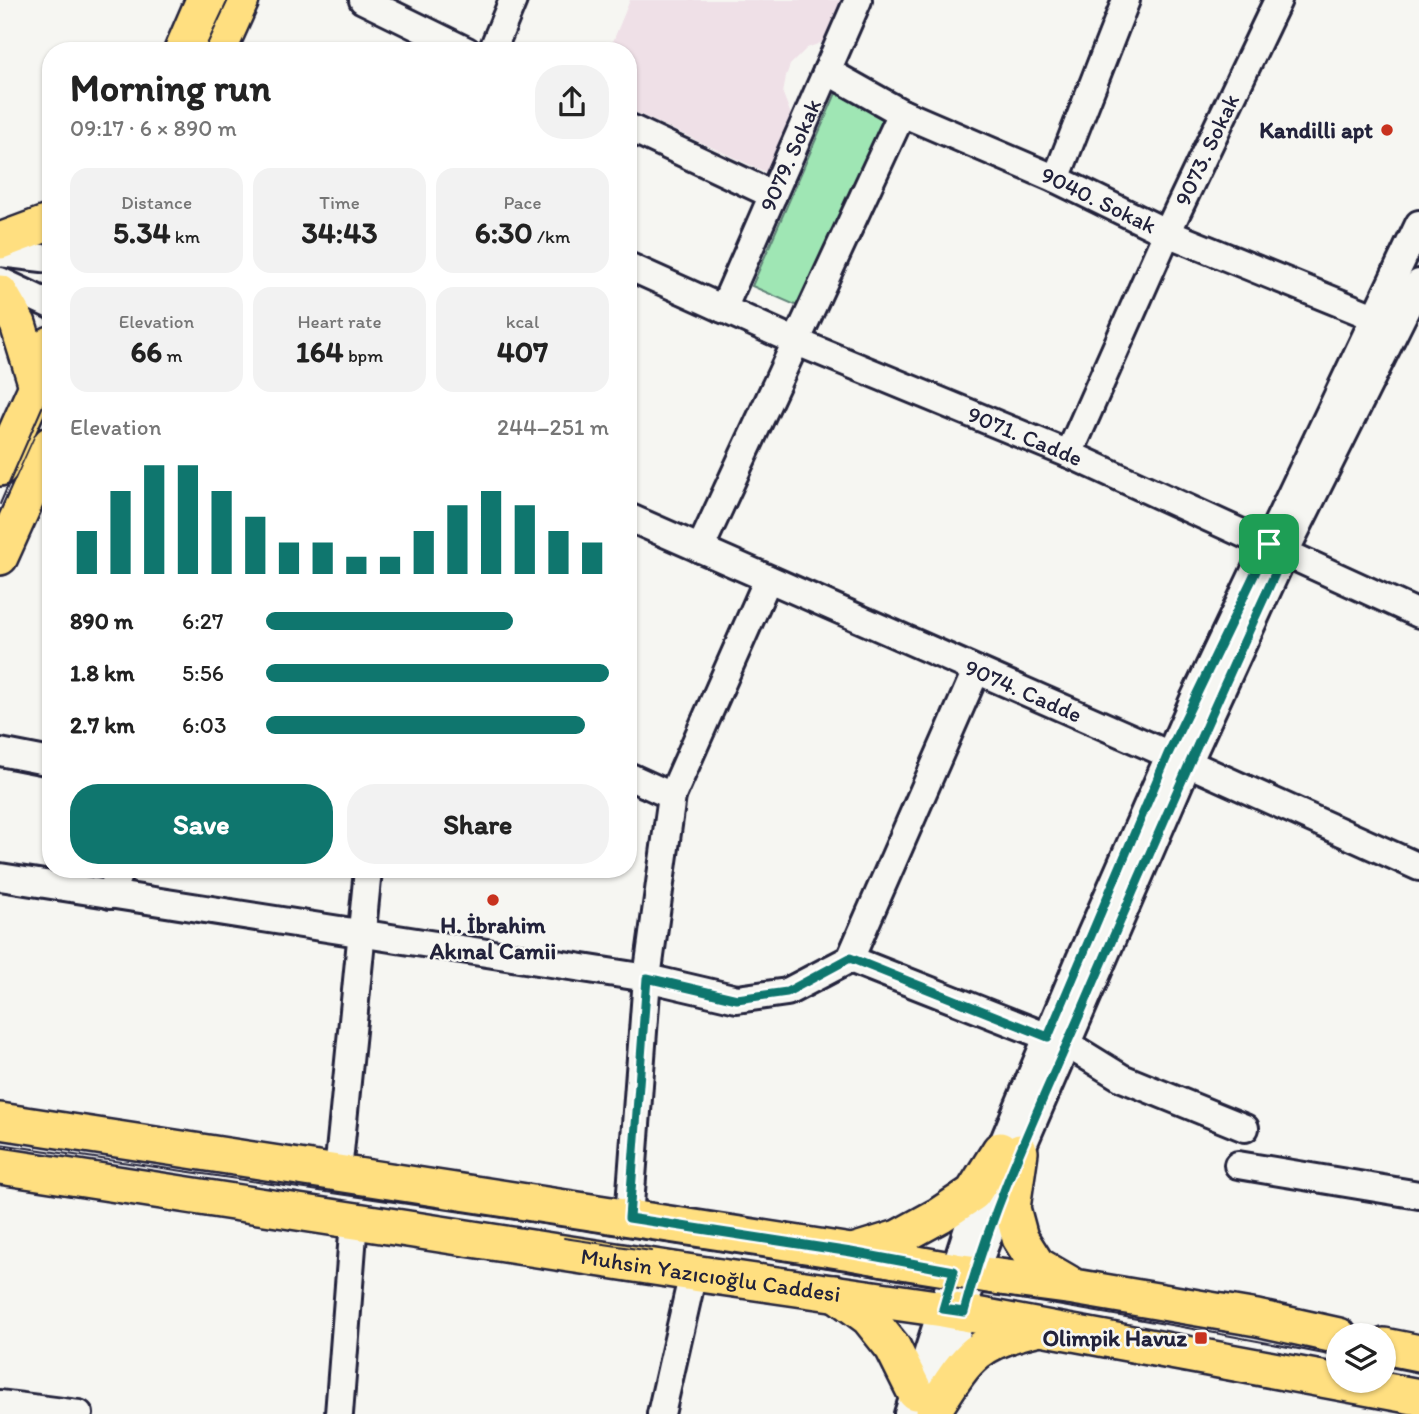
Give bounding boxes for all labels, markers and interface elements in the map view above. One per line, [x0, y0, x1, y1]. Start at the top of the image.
text: Morning run [70, 65, 271, 111]
button: share [535, 65, 609, 139]
street label: 9073. Sokak [1168, 89, 1245, 210]
street label: 9079. Sokak [753, 94, 827, 216]
text: 09:17 · 6 × 890 m [70, 114, 237, 142]
place label: Kandilli apt [1259, 116, 1373, 144]
marker: Kandilli apt [1379, 122, 1395, 138]
street label: 9040. Sokak [1037, 160, 1161, 240]
text: Distance [121, 191, 192, 214]
text: Time [319, 191, 360, 214]
text: Pace [503, 191, 542, 214]
text: 5.34 [113, 214, 171, 251]
text: 34:43 [301, 214, 378, 251]
text: 6:30 [475, 214, 533, 251]
text: km [171, 225, 200, 248]
text: /km [533, 225, 570, 248]
text: Elevation [119, 310, 194, 333]
text: Heart rate [297, 310, 382, 333]
text: kcal [506, 310, 539, 333]
text: 66 [130, 333, 162, 370]
text: 164 [296, 333, 344, 370]
text: 407 [497, 333, 548, 370]
text: m [162, 344, 183, 367]
text: bpm [344, 344, 383, 367]
street label: 9071. Cadde [963, 400, 1087, 472]
text: Elevation [70, 413, 161, 441]
text: 244–251 m [497, 413, 609, 441]
pin [1239, 514, 1299, 574]
icon: arrive [1250, 525, 1288, 563]
text: 890 m [70, 607, 133, 635]
text: 6:27 [182, 607, 223, 635]
street label: 9074. Cadde [961, 653, 1086, 729]
text: 1.8 km [70, 659, 135, 687]
text: 5:56 [182, 659, 224, 687]
text: 2.7 km [70, 711, 135, 739]
text: 6:03 [182, 711, 227, 739]
button: Save [70, 784, 333, 864]
button: Share [347, 784, 609, 864]
marker: H. İbrahim Akınal Camii [485, 892, 501, 908]
place label: H. İbrahim Akınal Camii [429, 911, 556, 965]
street label: Muhsin Yazıcıoğlu Caddesi [579, 1242, 842, 1308]
map controls [1326, 1323, 1396, 1393]
button: layers [1326, 1323, 1396, 1393]
place label: Olimpik Havuz [1042, 1324, 1187, 1352]
marker: Olimpik Havuz [1193, 1330, 1209, 1346]

